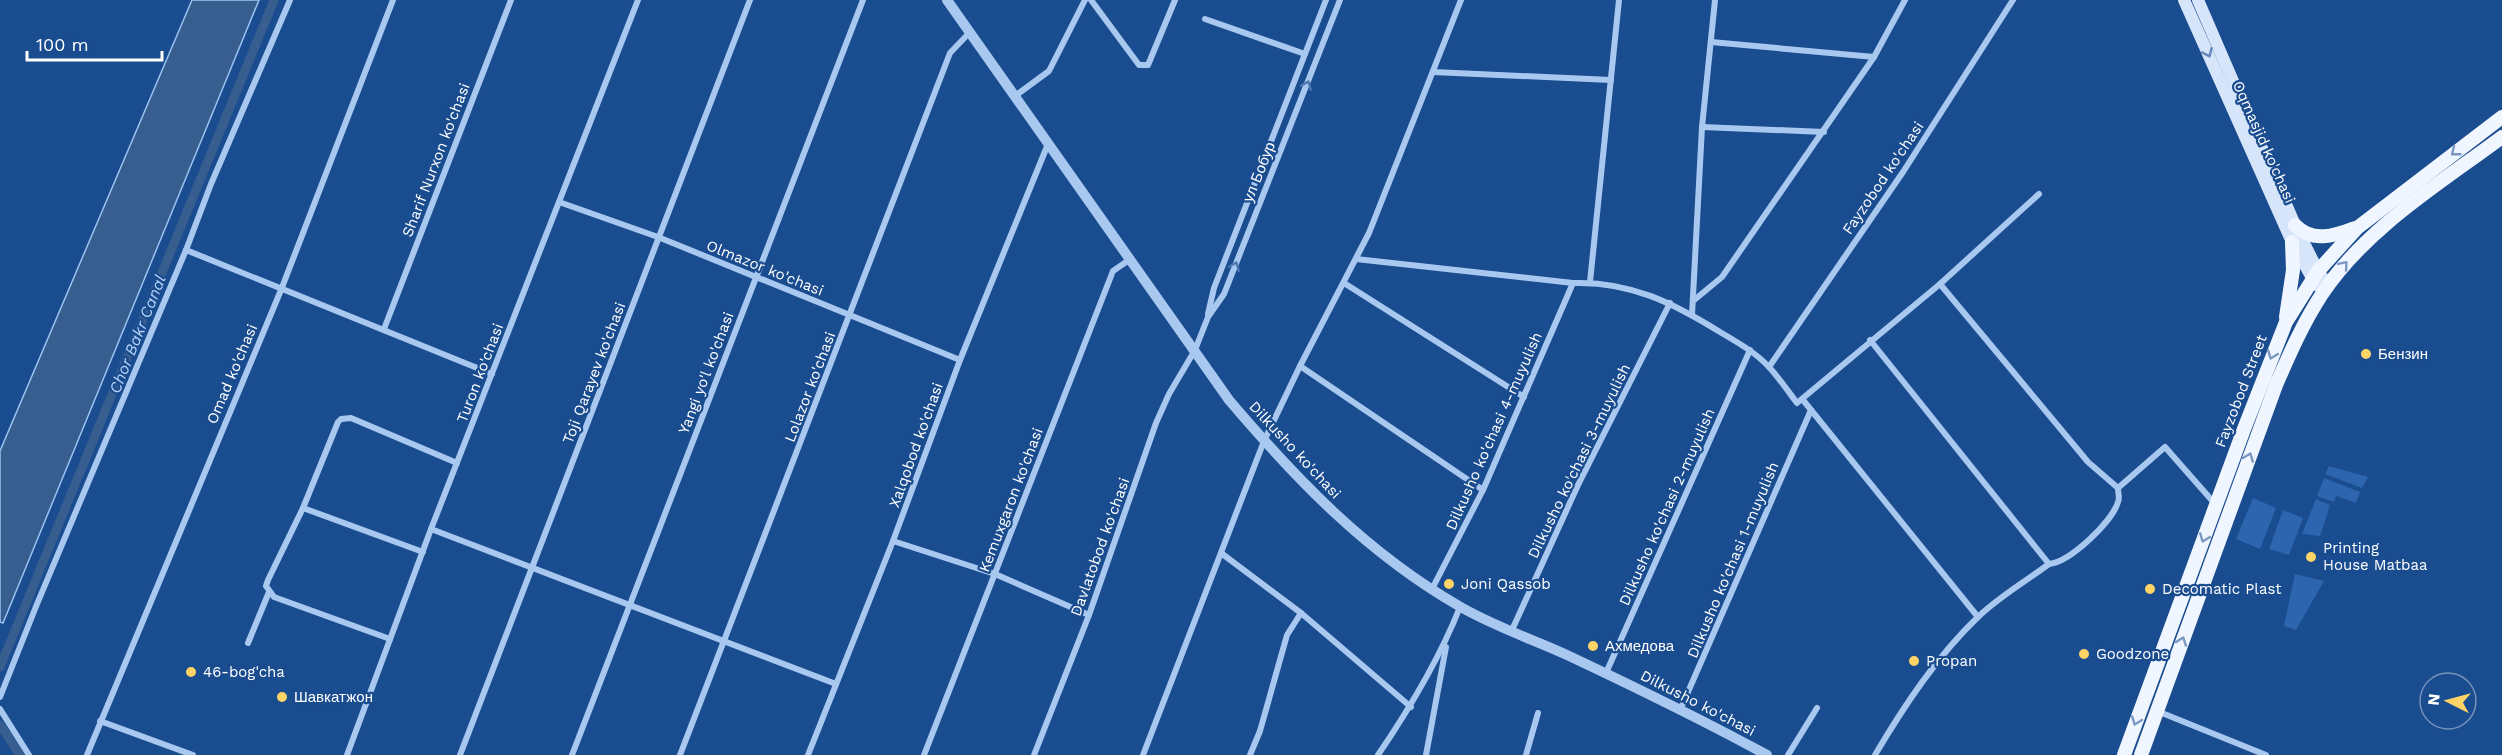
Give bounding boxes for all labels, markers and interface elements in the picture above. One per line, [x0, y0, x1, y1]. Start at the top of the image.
scale bar [27, 24, 162, 62]
text: 100 m [36, 34, 89, 55]
one-way arrow [2201, 47, 2213, 58]
street label: Oqmasjid ko'chasi [2229, 78, 2299, 206]
street label: Sharif Nurxon ko'chasi [398, 80, 474, 240]
one-way arrow [1300, 80, 1312, 91]
street label: Fayzobod ko'chasi [1839, 118, 1927, 238]
street label: ул Бобур [1239, 139, 1279, 205]
one-way arrow [2451, 144, 2462, 155]
street label: Olmazor ko'chasi [704, 236, 826, 300]
one-way arrow [1228, 261, 1240, 272]
one-way arrow [2337, 261, 2348, 272]
water label: Chor Bakr Canal [105, 272, 170, 396]
street label: Toji Qarayev ko'chasi [559, 300, 629, 446]
street label: Yangi yo'l ko'chasi [674, 309, 738, 437]
street label: Omad ko'chasi [203, 321, 261, 427]
street label: Turon ko'chasi [453, 321, 507, 425]
street label: Lolazor ko'chasi [781, 329, 839, 445]
street label: Dilkusho ko'chasi 4-muyulish [1442, 329, 1546, 533]
street label: Fayzobod Street [2211, 331, 2271, 450]
place label: Бензин [2378, 345, 2428, 363]
marker: Бензин [2359, 347, 2373, 361]
one-way arrow [2266, 350, 2279, 360]
street label: Dilkusho ko'chasi 3-muyulish [1524, 361, 1634, 561]
street label: Xalqobod ko'chasi [885, 380, 947, 510]
street label: Dilkusho ko'chasi [1245, 398, 1345, 502]
street label: Dilkusho ko'chasi 2-muyulish [1615, 406, 1719, 608]
street label: Kemuxgaron ko'chasi [975, 425, 1047, 575]
one-way arrow [2242, 453, 2254, 464]
street label: Dilkusho ko'chasi 1-muyulish [1683, 459, 1783, 661]
street label: Davlatobod ko'chasi [1067, 475, 1133, 619]
one-way arrow [2199, 532, 2211, 543]
place label: Printing House Matbaa [2323, 539, 2428, 574]
marker: Printing House Matbaa [2304, 550, 2318, 564]
place label: Joni Qassob [1461, 575, 1551, 593]
marker: Joni Qassob [1442, 577, 1456, 591]
place label: Decomatic Plast [2162, 580, 2282, 598]
marker: Decomatic Plast [2143, 582, 2157, 596]
one-way arrow [2175, 636, 2188, 647]
place label: Ахмедова [1605, 637, 1675, 655]
marker: Ахмедова [1586, 639, 1600, 653]
place label: Goodzone [2096, 645, 2169, 663]
marker: Goodzone [2077, 647, 2091, 661]
place label: Propan [1926, 652, 1977, 670]
marker: Propan [1907, 654, 1921, 668]
place label: 46-bog'cha [203, 663, 285, 681]
marker: 46-bog'cha [184, 665, 198, 679]
street label: Dilkusho ko'chasi [1638, 666, 1758, 740]
north arrow [2418, 671, 2478, 731]
place label: Шавкатжон [294, 688, 373, 706]
marker: Шавкатжон [275, 690, 289, 704]
text: N [2424, 693, 2444, 706]
one-way arrow [2131, 715, 2144, 726]

